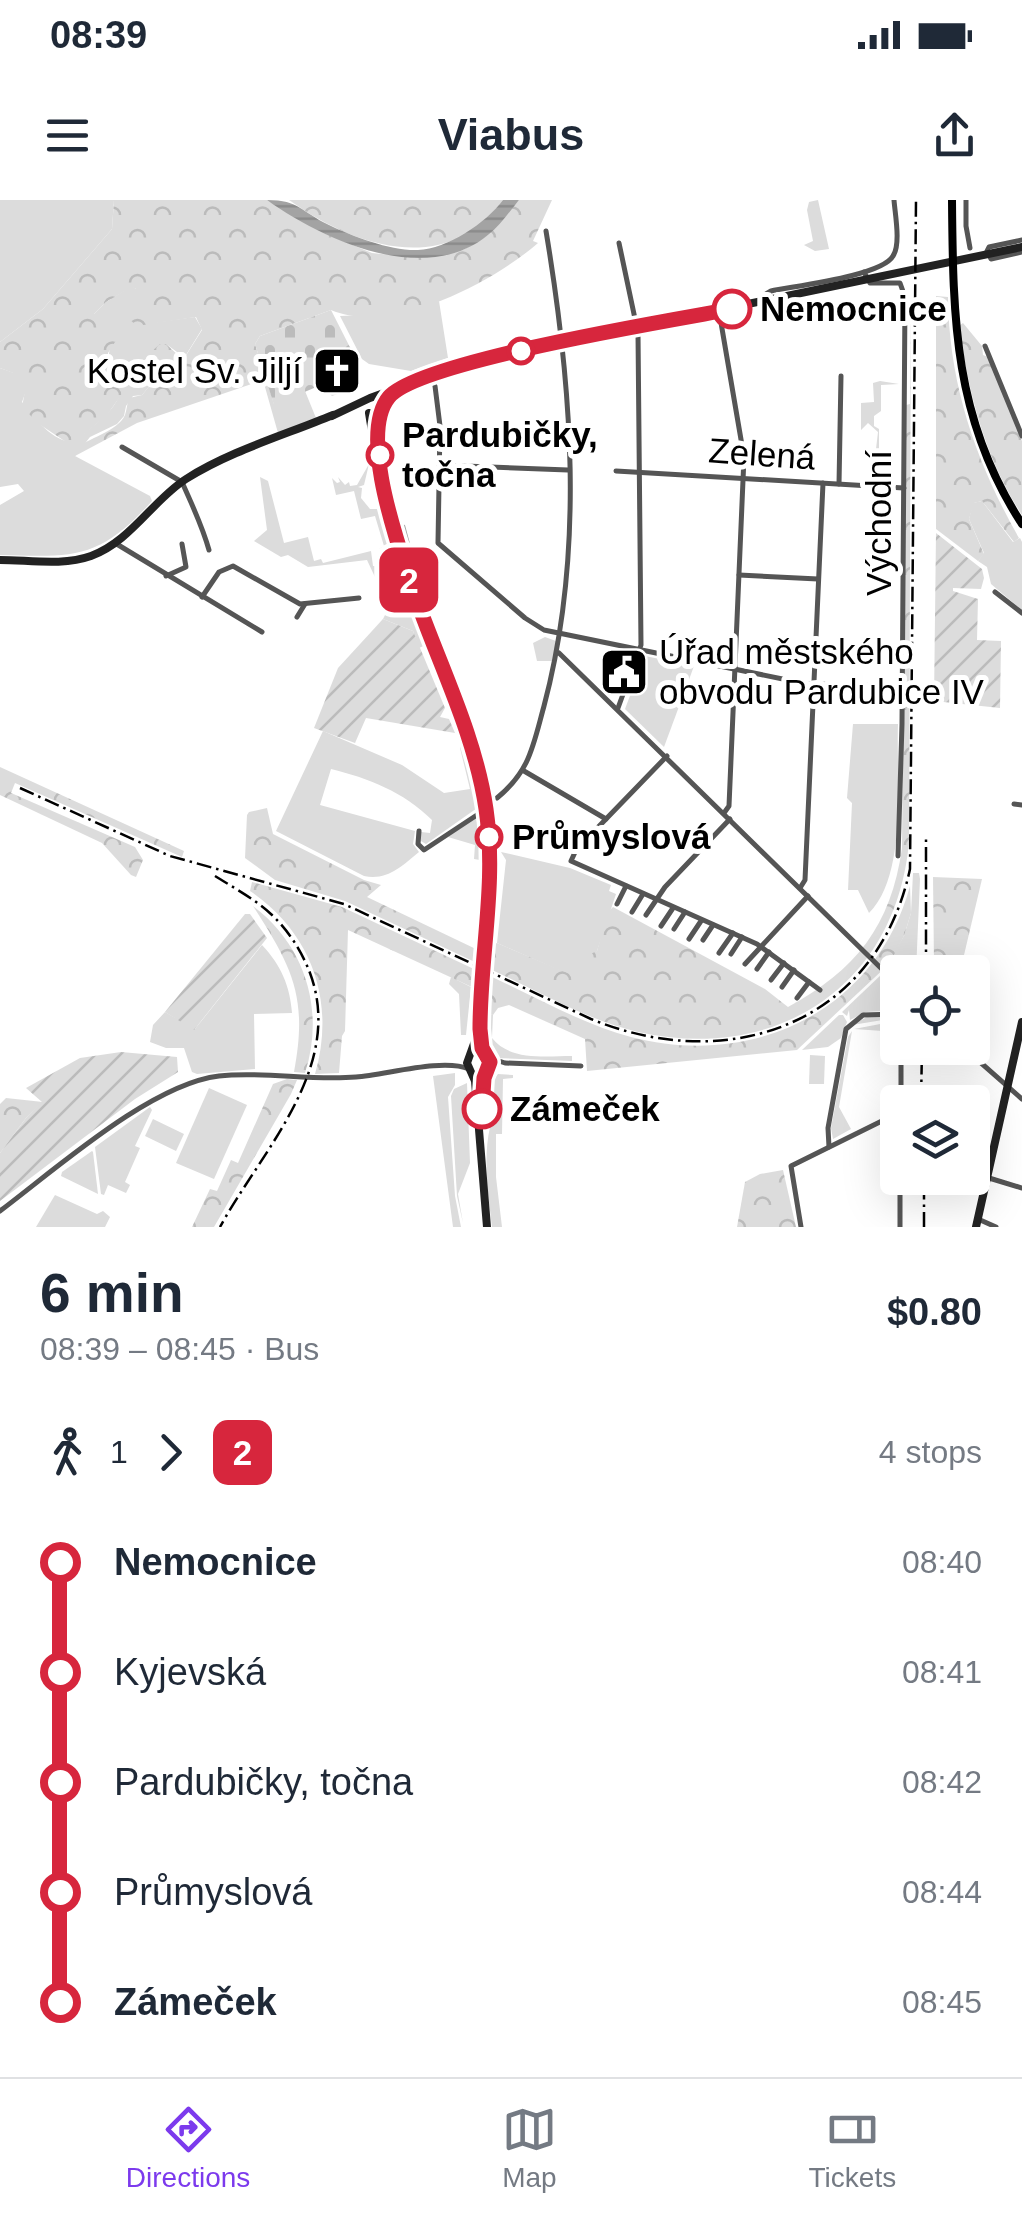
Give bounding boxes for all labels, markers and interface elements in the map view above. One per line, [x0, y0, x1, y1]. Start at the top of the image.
text: 08:39 [50, 14, 147, 56]
icon: menu [40, 108, 95, 163]
icon: share [927, 108, 982, 163]
text: Viabus [438, 109, 584, 160]
place label: Nemocnice [760, 289, 947, 328]
marker: Nemocnice [713, 290, 751, 328]
unlabelled marker [508, 338, 534, 364]
church icon: Kostel Sv. Jiljí [311, 345, 363, 397]
place label: Kostel Sv. Jiljí [87, 351, 302, 390]
place label: Pardubičky, točna [402, 415, 598, 494]
street label: Zelená [707, 430, 817, 477]
marker: Pardubičky, točna [367, 442, 393, 468]
street label: Východní [859, 450, 898, 596]
line badge: 2 [376, 548, 442, 612]
text: 2 [399, 561, 419, 600]
place label: Úřad městského obvodu Pardubice IV [659, 632, 985, 711]
public building icon: Úřad městského obvodu Pardubice IV [598, 646, 650, 698]
place label: Průmyslová [512, 817, 711, 856]
marker: Průmyslová [476, 824, 502, 850]
map controls [880, 955, 990, 1195]
button: locate [880, 955, 990, 1065]
button: layers [880, 1085, 990, 1195]
place label: Zámeček [510, 1089, 660, 1128]
marker: Zámeček [463, 1090, 501, 1128]
text: 6 min [40, 1262, 184, 1324]
text: $0.80 [887, 1291, 982, 1333]
text: 08:39 – 08:45 · Bus [40, 1331, 319, 1367]
icon: walk [40, 1425, 95, 1480]
icon: forward [143, 1425, 198, 1480]
text: 2 [233, 1433, 252, 1472]
text: 1 [110, 1434, 128, 1470]
text: 4 stops [879, 1434, 982, 1470]
text: Nemocnice [114, 1541, 317, 1583]
text: 08:40 [902, 1544, 982, 1580]
text: Kyjevská [114, 1651, 266, 1693]
text: 08:41 [902, 1654, 982, 1690]
text: Pardubičky, točna [114, 1761, 413, 1803]
text: 08:42 [902, 1764, 982, 1800]
text: Průmyslová [114, 1871, 313, 1913]
text: 08:44 [902, 1874, 982, 1910]
text: Zámeček [114, 1981, 277, 2023]
text: 08:45 [902, 1984, 982, 2020]
tab: Directions [126, 2102, 250, 2194]
tab: Map [502, 2102, 557, 2194]
tab: Tickets [809, 2102, 896, 2194]

